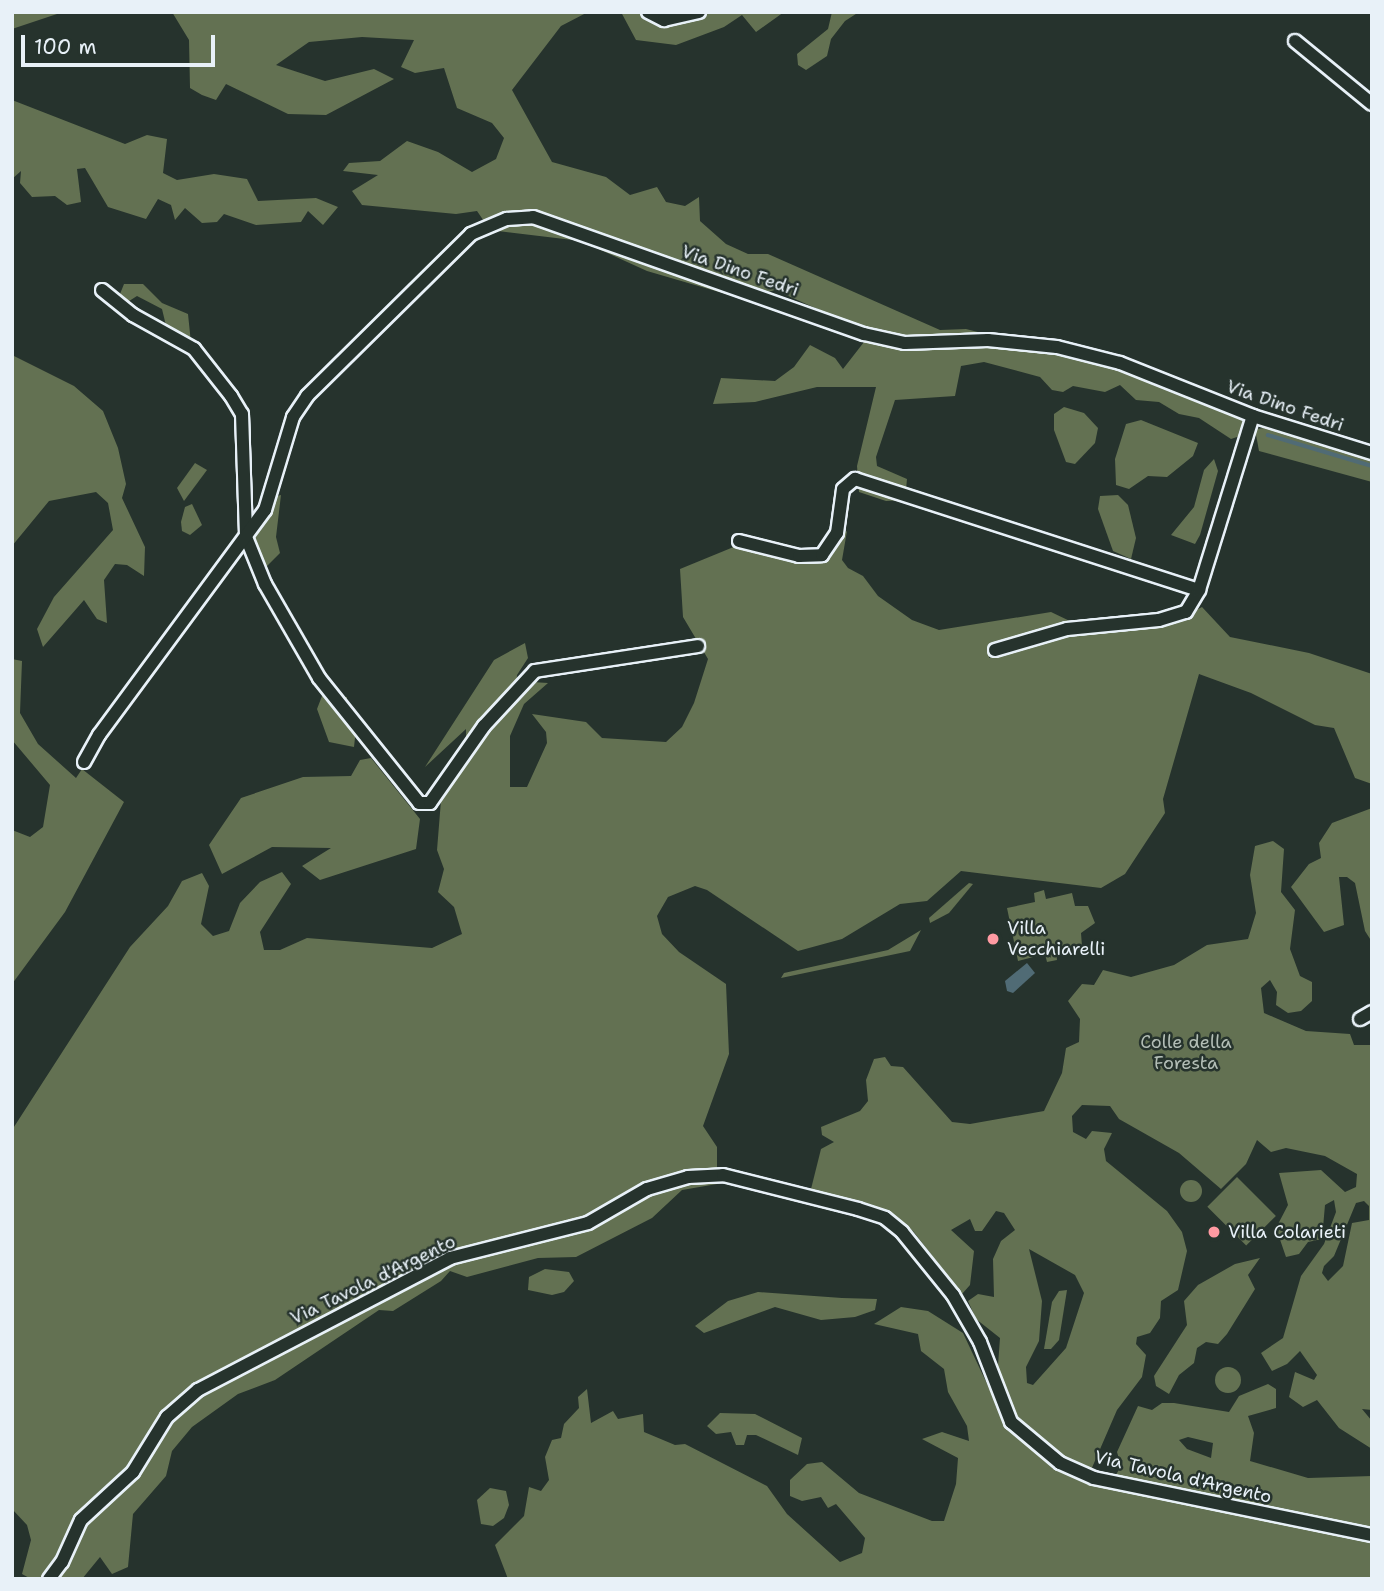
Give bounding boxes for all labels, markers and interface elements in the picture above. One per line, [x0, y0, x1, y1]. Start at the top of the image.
scale bar [24, 21, 219, 65]
text: 100 m [34, 33, 97, 61]
street label: Via Dino Fedri [679, 241, 801, 301]
street label: Via Dino Fedri [1224, 376, 1346, 436]
place label: Villa Vecchiarelli [1007, 918, 1105, 960]
marker: Villa Vecchiarelli [985, 931, 1001, 947]
park label: Colle della Foresta [1140, 1032, 1232, 1074]
place label: Villa Colarieti [1228, 1221, 1346, 1243]
marker: Villa Colarieti [1206, 1224, 1222, 1240]
street label: Via Tavola d'Argento [287, 1231, 459, 1329]
street label: Via Tavola d'Argento [1092, 1446, 1274, 1508]

